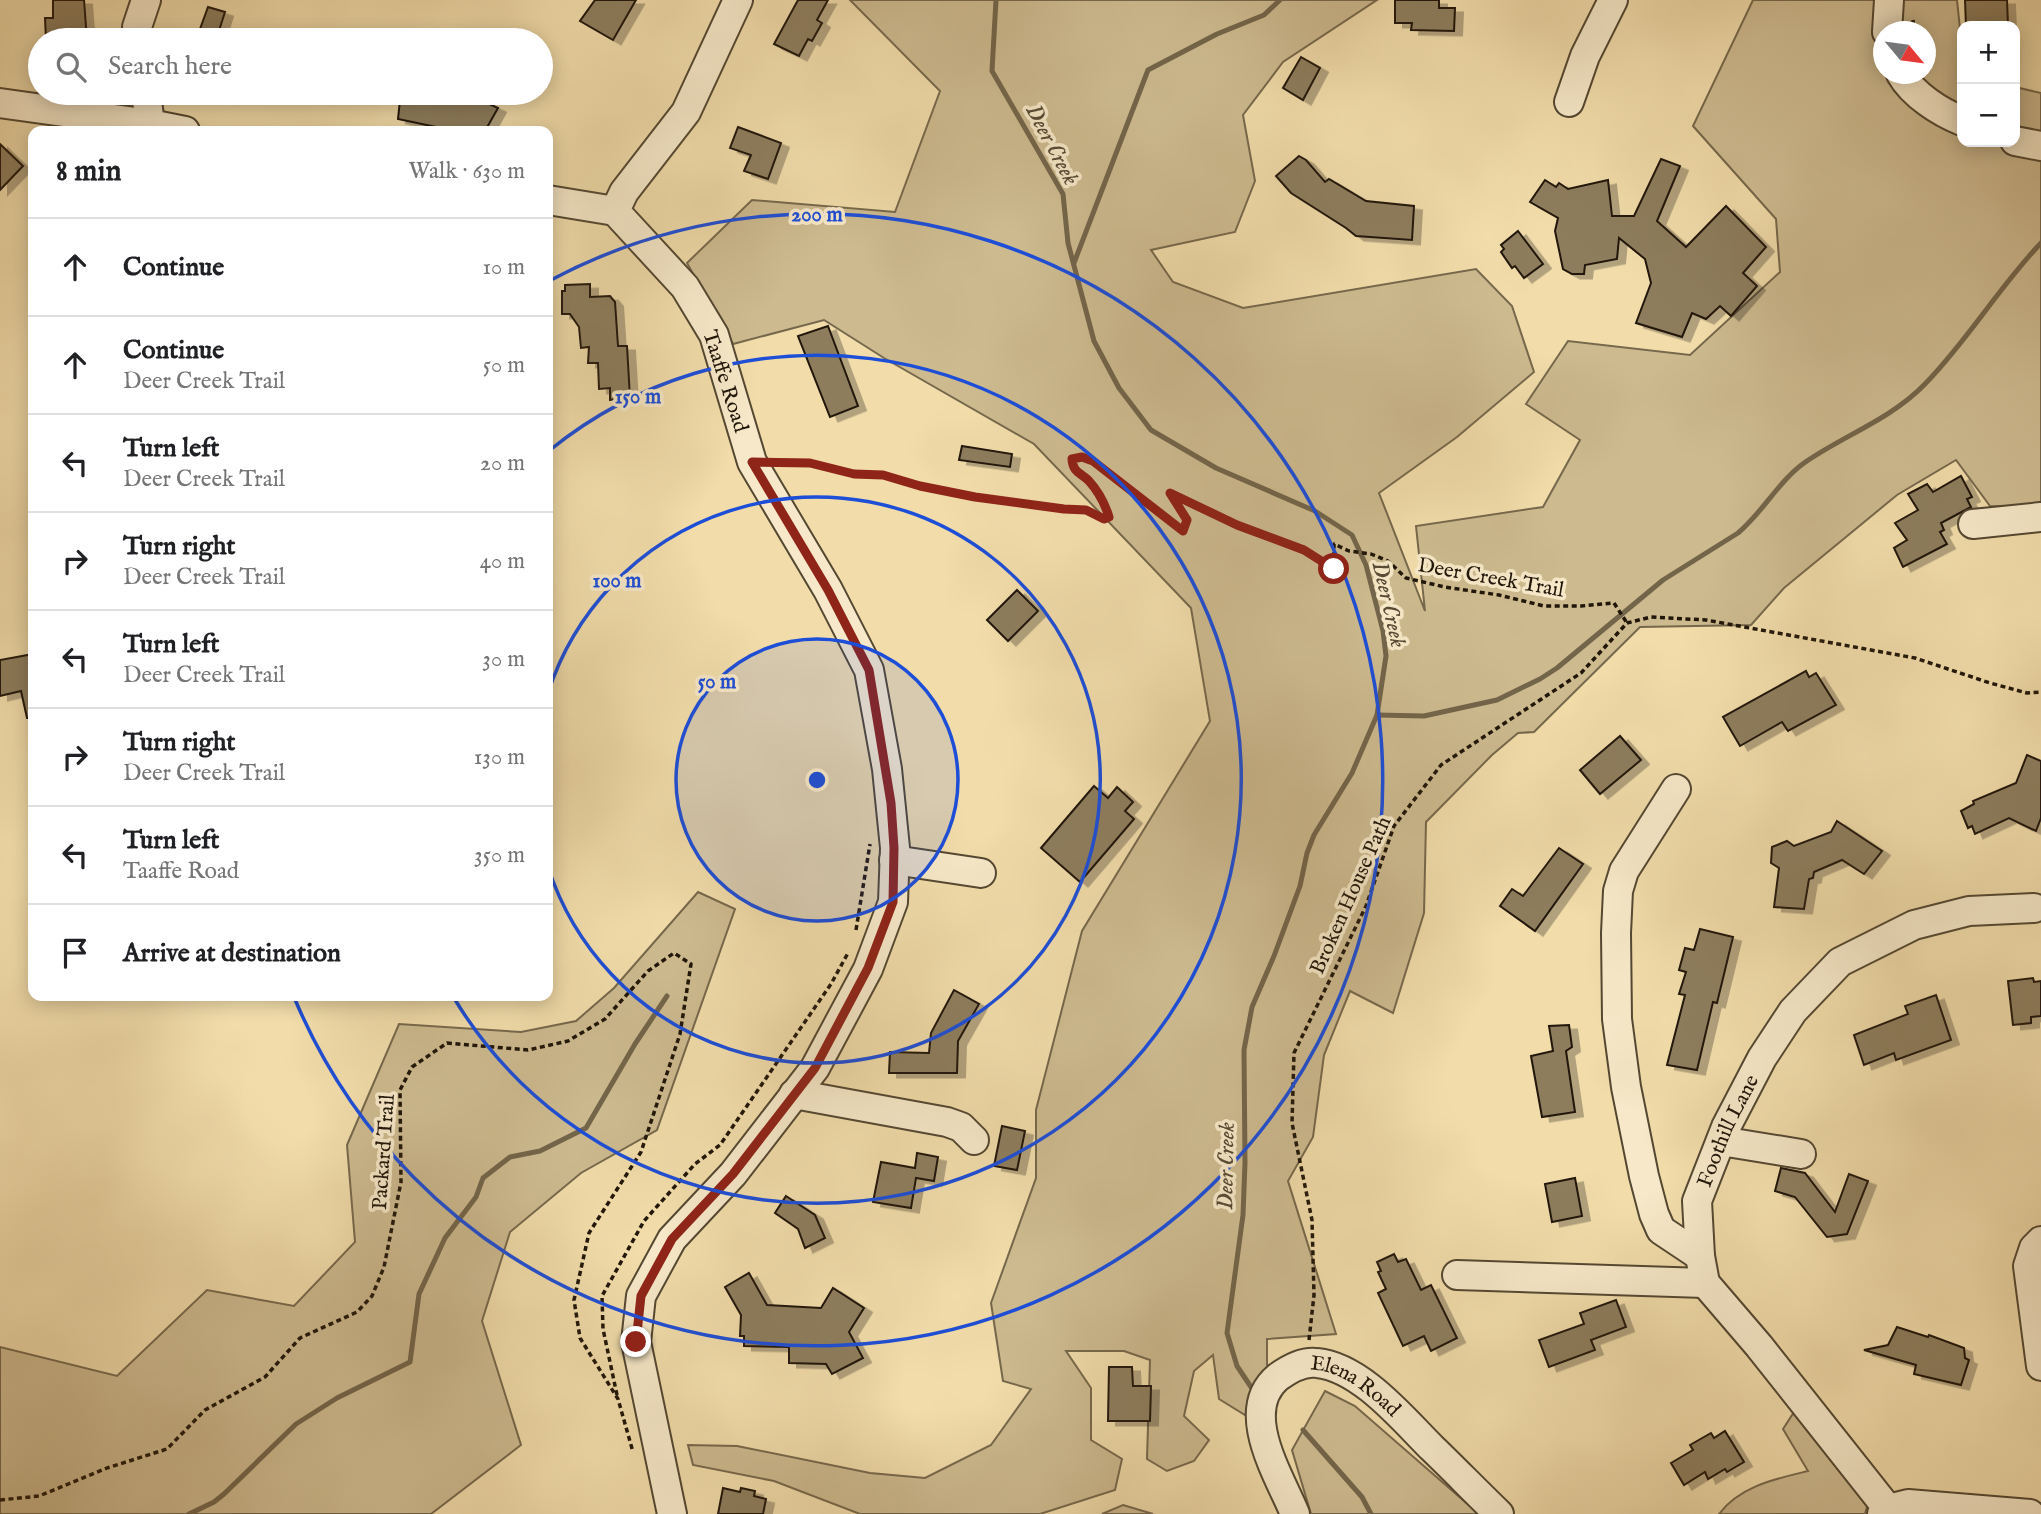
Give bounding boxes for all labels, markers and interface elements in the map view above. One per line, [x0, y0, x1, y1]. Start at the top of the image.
north arrow [1873, 21, 1936, 84]
map controls [1957, 21, 2020, 147]
button: + [1957, 21, 2020, 84]
search box [28, 28, 553, 105]
icon: search [52, 48, 90, 86]
text: Search here [108, 50, 232, 83]
button: − [1957, 84, 2020, 147]
water label: Deer Creek [1018, 99, 1085, 190]
text: 8 min [56, 153, 122, 191]
text: Walk · 630 m [408, 157, 525, 186]
text: 200 m [791, 202, 843, 229]
icon: ahead [56, 248, 94, 286]
text: Continue [123, 251, 224, 284]
text: 10 m [482, 253, 525, 282]
street label: Taaffe Road [695, 327, 754, 437]
text: Continue [123, 334, 224, 367]
icon: ahead [56, 346, 94, 384]
text: 50 m [483, 351, 525, 380]
text: Deer Creek Trail [123, 367, 285, 396]
text: 150 m [615, 384, 662, 411]
text: Turn left [123, 432, 220, 465]
icon: left [56, 444, 94, 482]
text: 20 m [480, 449, 525, 478]
text: Deer Creek Trail [123, 465, 285, 494]
text: Turn right [123, 530, 236, 563]
icon: right [56, 542, 94, 580]
text: 40 m [480, 547, 525, 576]
street label: Deer Creek Trail [1416, 552, 1566, 605]
route start [1318, 553, 1349, 584]
water label: Deer Creek [1365, 558, 1413, 650]
text: Deer Creek Trail [123, 563, 285, 592]
text: 100 m [592, 568, 642, 595]
text: Turn left [123, 628, 220, 661]
icon: left [56, 640, 94, 678]
text: 30 m [482, 645, 525, 674]
text: Deer Creek Trail [123, 661, 285, 690]
text: 50 m [698, 669, 737, 696]
text: Turn right [123, 726, 236, 759]
icon: right [56, 738, 94, 776]
text: 130 m [474, 743, 525, 772]
text: Deer Creek Trail [123, 759, 285, 788]
centre of rings [805, 768, 829, 792]
street label: Broken House Path [1304, 812, 1398, 979]
text: Turn left [123, 824, 220, 857]
icon: left [56, 836, 94, 874]
text: 350 m [474, 841, 525, 870]
text: Taaffe Road [123, 857, 239, 886]
icon: arrive [56, 934, 94, 972]
text: Arrive at destination [123, 937, 341, 970]
street label: Foothill Lane [1692, 1070, 1766, 1191]
street label: Packard Trail [367, 1093, 402, 1211]
water label: Deer Creek [1211, 1122, 1242, 1210]
route end [620, 1326, 651, 1357]
street label: Elena Road [1309, 1350, 1406, 1424]

